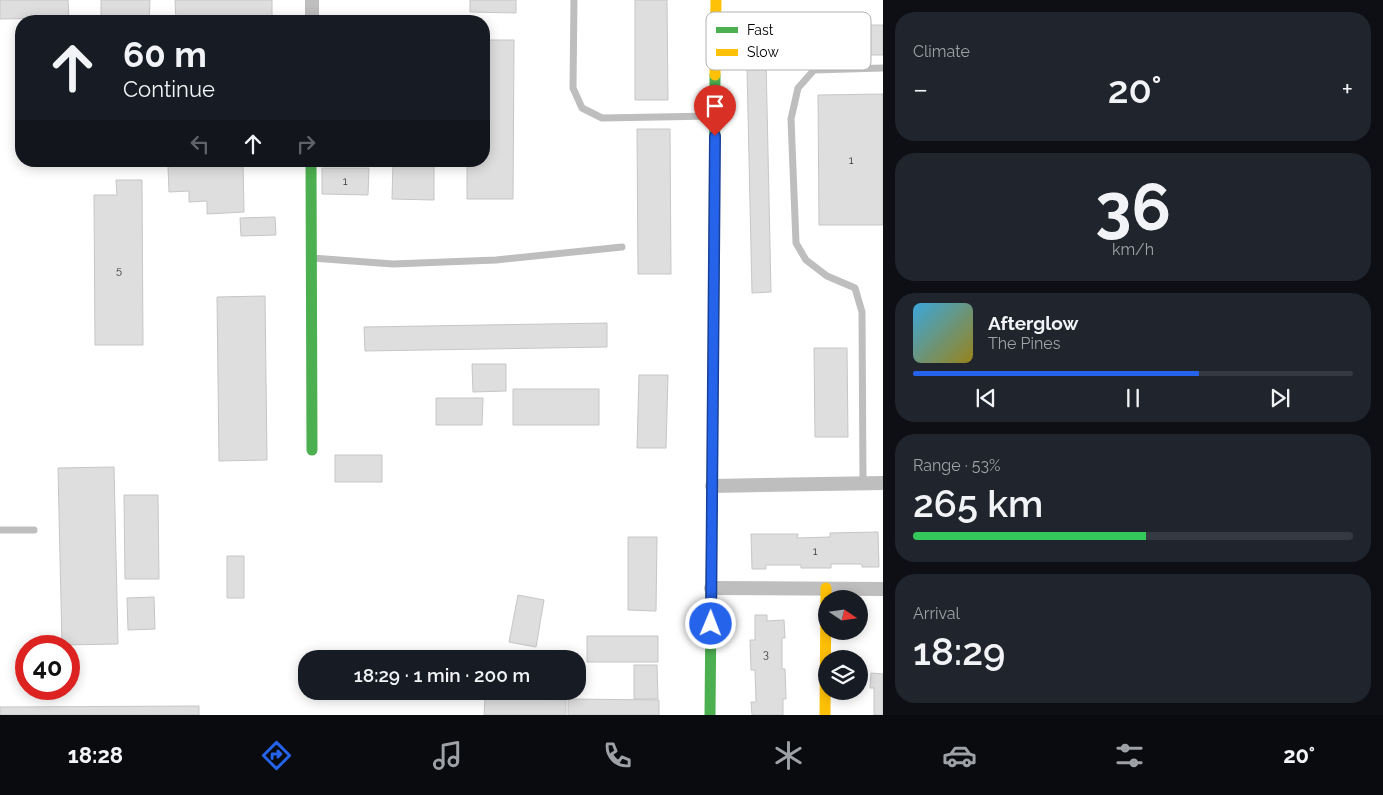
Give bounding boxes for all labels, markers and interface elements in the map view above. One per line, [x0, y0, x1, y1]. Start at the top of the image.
legend [706, 12, 871, 70]
text: Fast [747, 22, 774, 38]
text: 60 m [123, 34, 207, 75]
icon: ahead [40, 35, 105, 100]
text: Climate [913, 42, 970, 61]
text: Slow [747, 44, 779, 60]
text: 20° [1108, 67, 1162, 112]
text: − [913, 73, 928, 106]
text: + [1341, 73, 1353, 106]
text: Continue [123, 76, 215, 102]
pin [694, 85, 736, 136]
icon: arrive [701, 92, 729, 120]
icon: left [186, 130, 214, 158]
icon: ahead [239, 130, 267, 158]
icon: right [292, 130, 320, 158]
house number: 1 [849, 154, 854, 167]
text: 36 [1095, 169, 1171, 245]
house number: 1 [343, 175, 348, 188]
text: km/h [1112, 240, 1154, 259]
house number: 5 [116, 264, 122, 277]
text: Afterglow [988, 312, 1078, 334]
text: The Pines [988, 334, 1060, 353]
icon: previous [972, 384, 1000, 412]
icon: pause [1119, 384, 1147, 412]
icon: next [1266, 384, 1294, 412]
text: Range · 53% [913, 456, 1001, 475]
text: 265 km [913, 481, 1043, 526]
house number: 1 [813, 545, 818, 558]
north arrow [818, 590, 868, 640]
map controls [818, 590, 868, 700]
position arrow [684, 597, 736, 649]
text: Arrival [913, 604, 960, 623]
text: 18:29 [913, 629, 1005, 674]
speed limit sign: 40 [15, 635, 80, 700]
house number: 3 [763, 648, 769, 661]
button: layers [818, 650, 868, 700]
text: 18:29 · 1 min · 200 m [354, 664, 530, 686]
icon: directions [259, 738, 294, 773]
icon: music [430, 738, 465, 773]
icon: phone [600, 738, 635, 773]
icon: climate [771, 738, 806, 773]
icon: car [942, 738, 977, 773]
icon: filters [1112, 738, 1147, 773]
text: 18:28 [68, 742, 123, 768]
text: 20° [1283, 742, 1315, 768]

